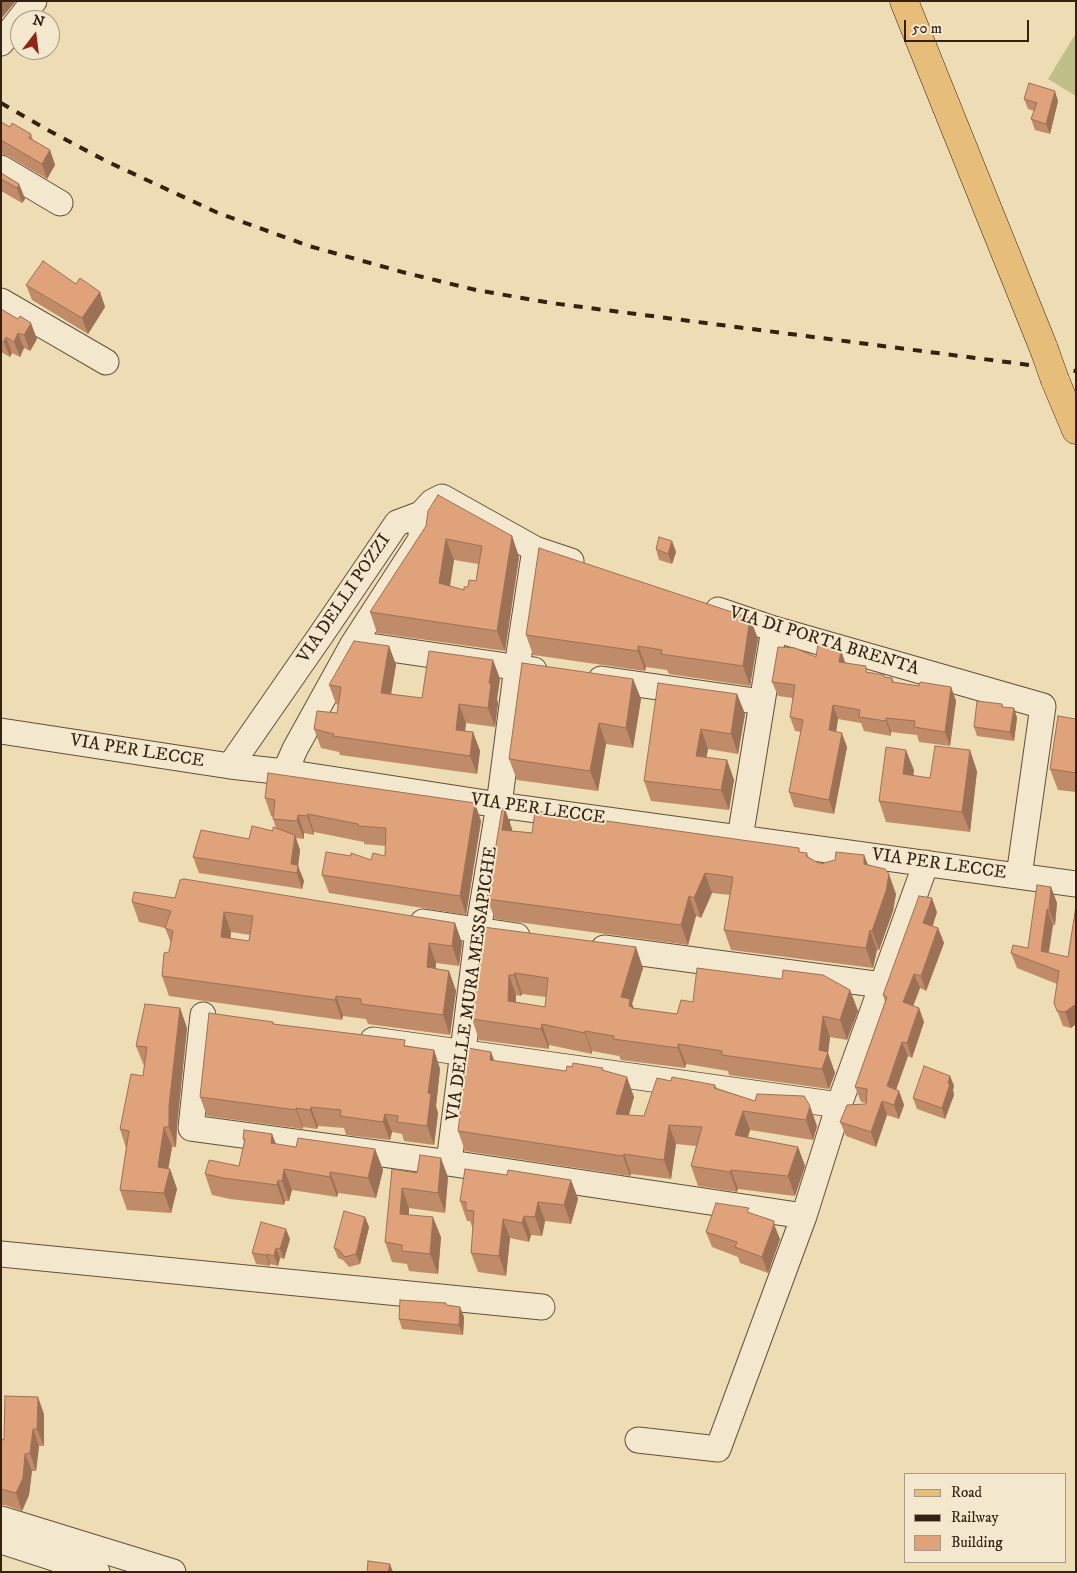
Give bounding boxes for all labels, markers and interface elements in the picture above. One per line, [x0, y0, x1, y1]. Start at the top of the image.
north arrow [10, 10, 60, 60]
scale bar [907, 10, 1032, 42]
text: N [31, 11, 47, 32]
text: 50 m [912, 19, 942, 38]
street label: VIA DELLI POZZI [294, 530, 396, 668]
street label: VIA DI PORTA BRENTA [726, 603, 922, 681]
street label: VIA PER LECCE [68, 731, 206, 773]
street label: VIA PER LECCE [469, 790, 607, 830]
street label: VIA DELLE MURA MESSAPICHE [443, 845, 503, 1123]
street label: VIA PER LECCE [870, 845, 1008, 885]
legend [904, 1473, 1067, 1563]
text: Road [951, 1483, 982, 1502]
text: Railway [951, 1508, 999, 1527]
text: Building [951, 1533, 1003, 1552]

